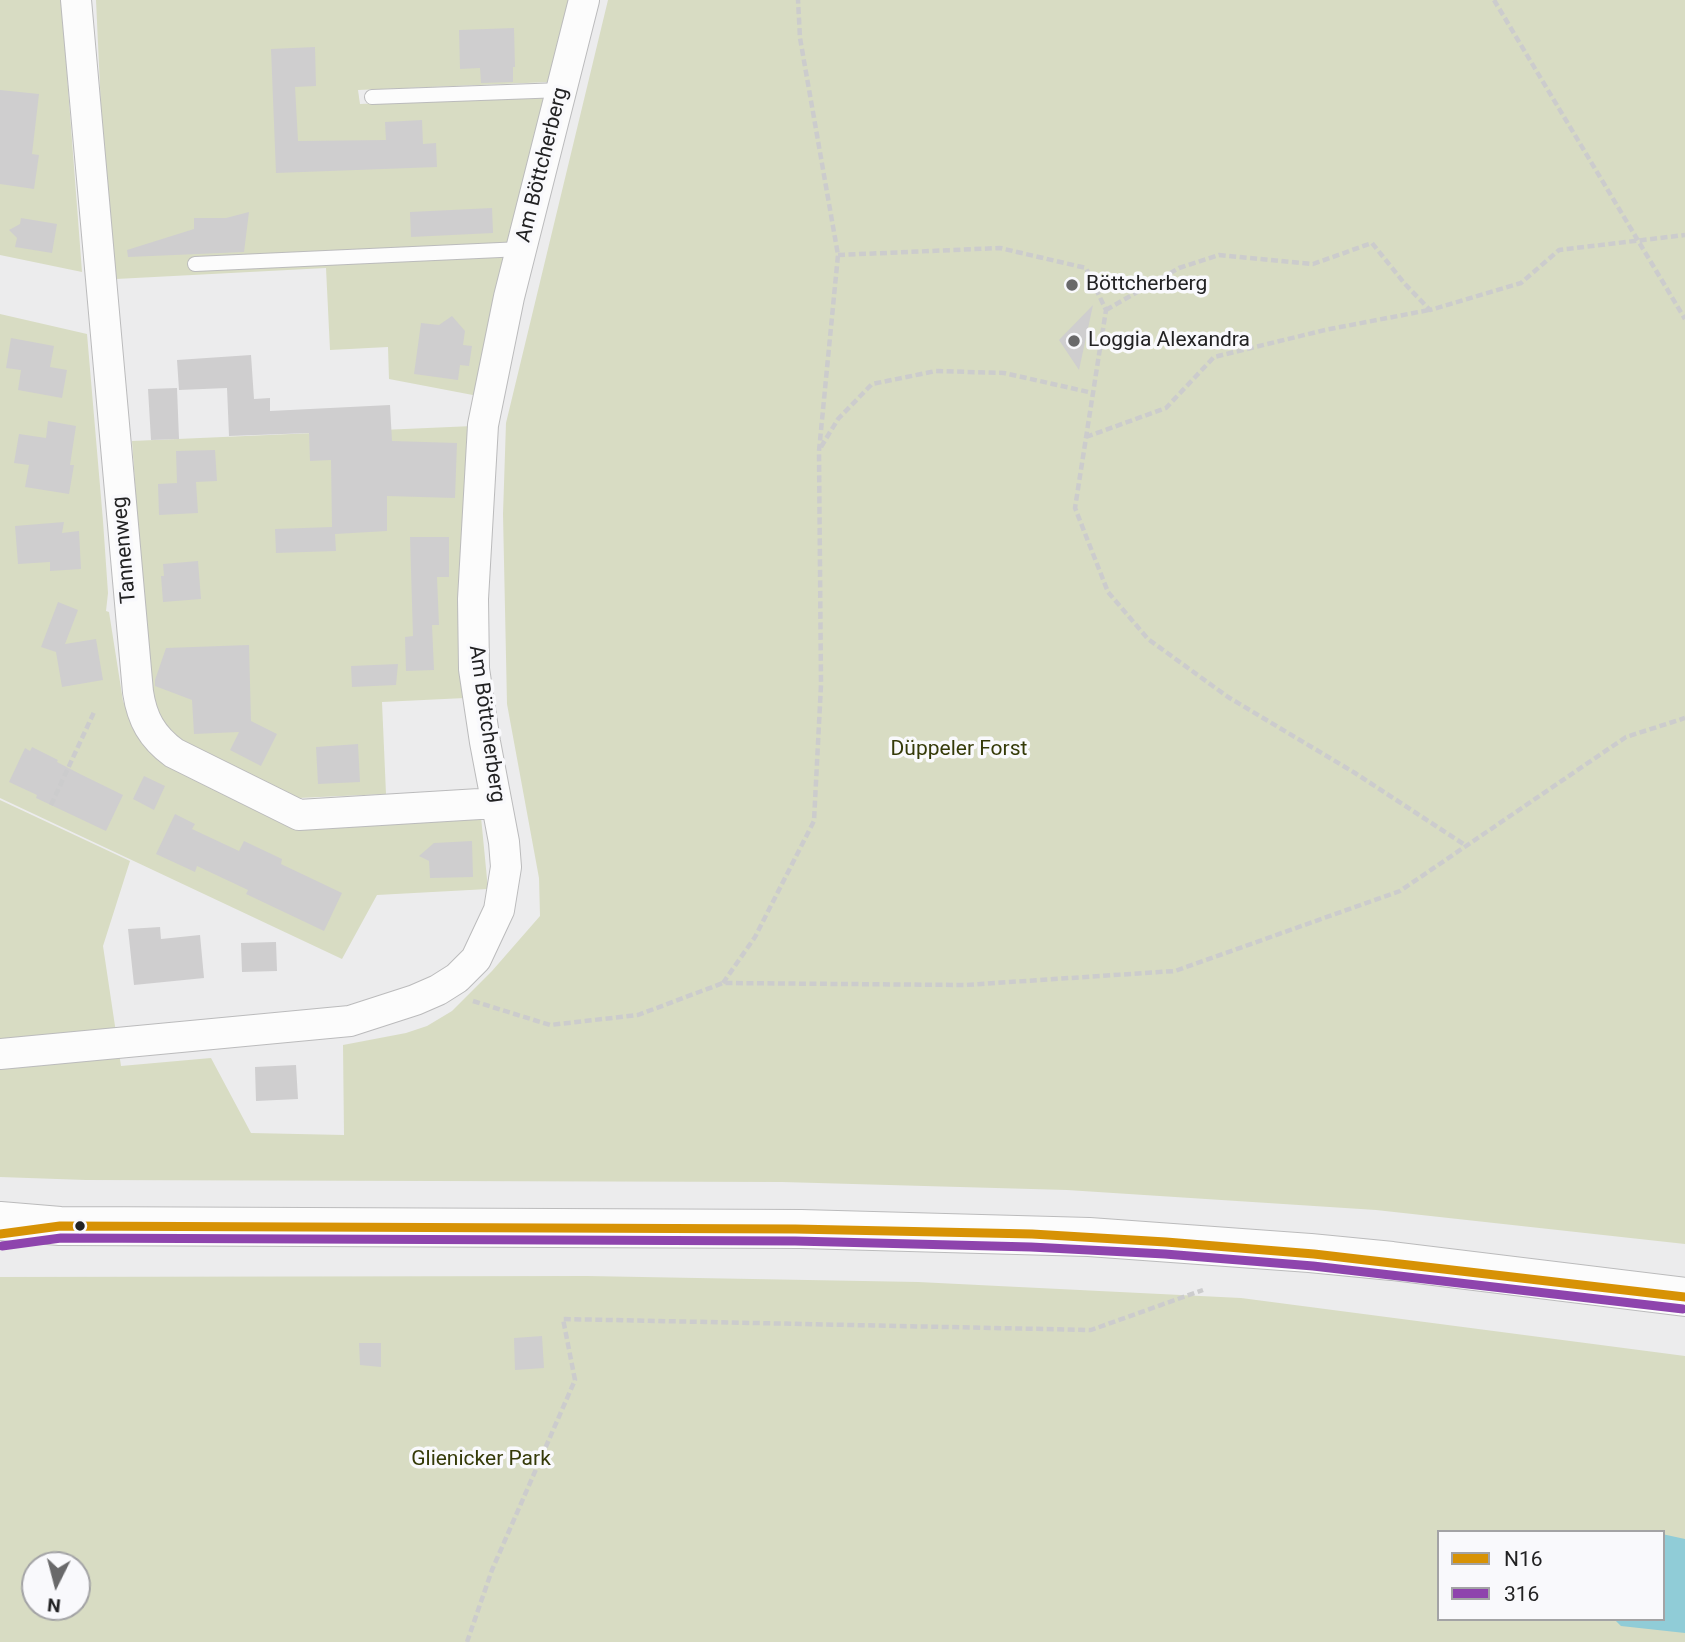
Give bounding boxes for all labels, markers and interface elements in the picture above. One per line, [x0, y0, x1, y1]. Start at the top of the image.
street label: Am Böttcherberg [512, 85, 574, 245]
place label: Böttcherberg [1086, 272, 1207, 298]
marker: Böttcherberg [1064, 277, 1080, 293]
place label: Loggia Alexandra [1088, 328, 1250, 354]
marker: Loggia Alexandra [1066, 333, 1082, 349]
street label: Tannenweg [108, 495, 142, 605]
street label: Am Böttcherberg [462, 644, 510, 804]
park label: Düppeler Forst [891, 737, 1027, 763]
unlabelled marker [73, 1219, 87, 1233]
park label: Glienicker Park [411, 1447, 551, 1473]
legend [1436, 1530, 1664, 1621]
text: N16 [1504, 1547, 1543, 1571]
north arrow [21, 1551, 91, 1621]
text: 316 [1504, 1582, 1539, 1606]
text: N [46, 1593, 62, 1618]

